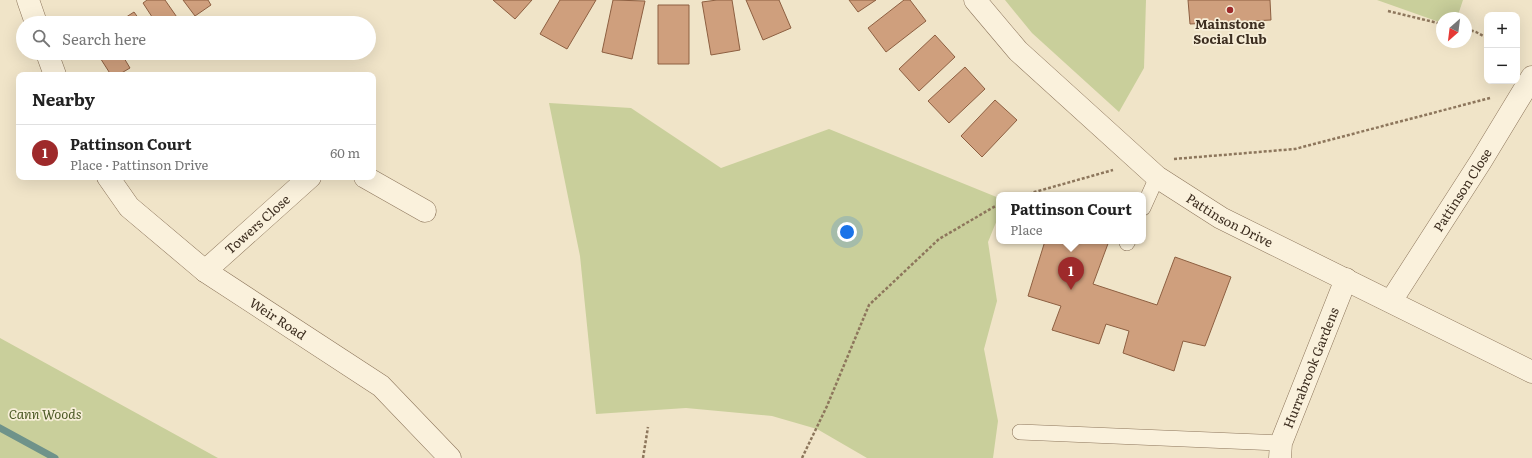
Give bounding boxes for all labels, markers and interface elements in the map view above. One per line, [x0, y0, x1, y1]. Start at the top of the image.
marker: Mainstone Social Club [1225, 5, 1235, 15]
north arrow [1436, 12, 1472, 48]
map controls [1484, 12, 1520, 84]
button: + [1484, 12, 1520, 48]
place label: Mainstone Social Club [1193, 14, 1267, 48]
search box [16, 16, 376, 60]
icon: search [30, 27, 52, 49]
text: Search here [62, 27, 146, 50]
button: − [1484, 48, 1520, 84]
text: Nearby [32, 86, 95, 111]
text: Pattinson Court [70, 132, 192, 155]
text: 1 [42, 143, 48, 162]
text: 60 m [330, 143, 360, 162]
street label: Pattinson Close [1428, 144, 1496, 235]
text: Place · Pattinson Drive [70, 155, 208, 174]
street label: Pattinson Drive [1183, 188, 1277, 251]
street label: Towers Close [220, 189, 294, 258]
popup [996, 192, 1146, 244]
text: Pattinson Court [1010, 197, 1132, 220]
text: Place [1010, 220, 1042, 239]
your location [837, 222, 857, 242]
pin: 1 [1058, 257, 1084, 290]
street label: Weir Road [246, 293, 310, 344]
street label: Hurrabrook Gardens [1278, 304, 1343, 431]
park label: Cann Woods [9, 404, 82, 423]

